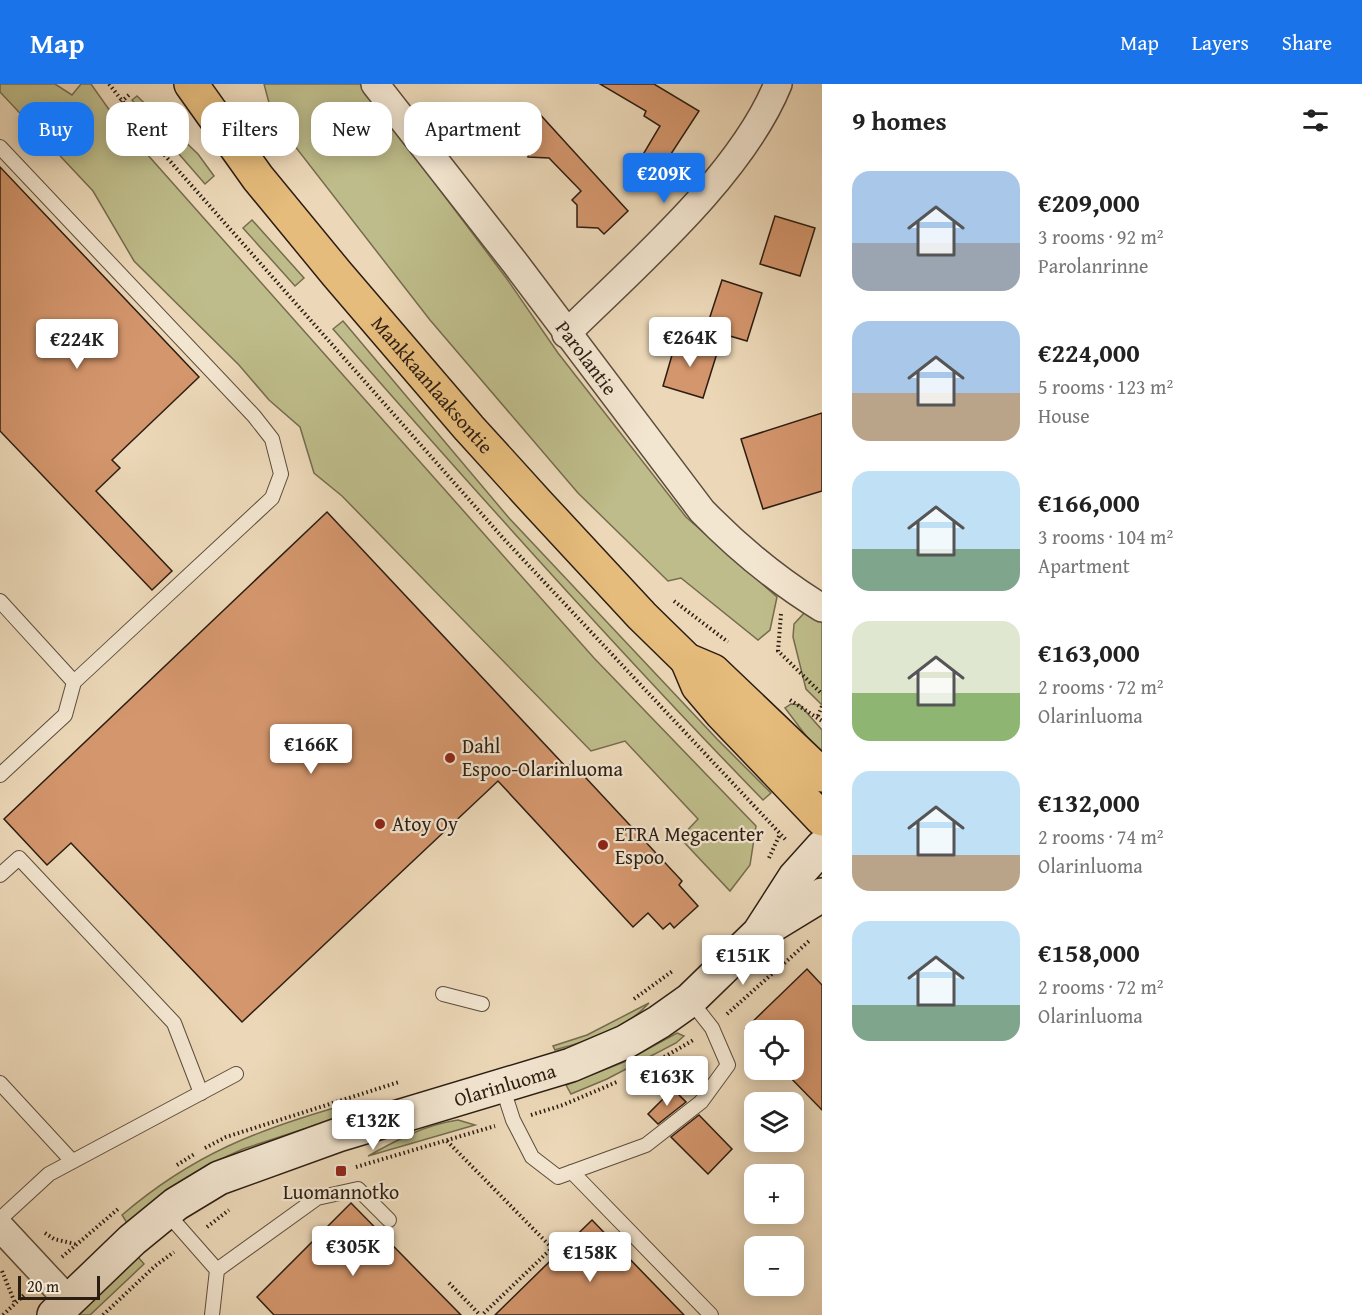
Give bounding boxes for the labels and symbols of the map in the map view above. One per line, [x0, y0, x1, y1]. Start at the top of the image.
pin: €209K [622, 153, 706, 204]
street label: Mankkaanlaaksontie [365, 309, 500, 460]
street label: Parolantie [549, 314, 625, 401]
pin: €264K [648, 317, 732, 368]
pin: €224K [35, 319, 119, 370]
pin: €166K [269, 724, 353, 775]
place label: Dahl Espoo-Olarinluoma [462, 731, 623, 783]
marker: Dahl Espoo-Olarinluoma [443, 751, 457, 765]
place label: Atoy Oy [392, 809, 458, 838]
marker: Atoy Oy [373, 817, 387, 831]
place label: ETRA Megacenter Espoo [615, 819, 764, 871]
marker: ETRA Megacenter Espoo [596, 838, 610, 852]
pin: €151K [701, 935, 785, 986]
street label: Olarinluoma [450, 1055, 560, 1113]
pin: €163K [625, 1056, 709, 1107]
pin: €132K [331, 1100, 415, 1151]
marker: Luomannotko [334, 1164, 348, 1178]
place label: Luomannotko [283, 1177, 399, 1206]
pin: €305K [311, 1226, 395, 1277]
pin: €158K [548, 1232, 632, 1283]
scale bar [18, 1273, 100, 1300]

